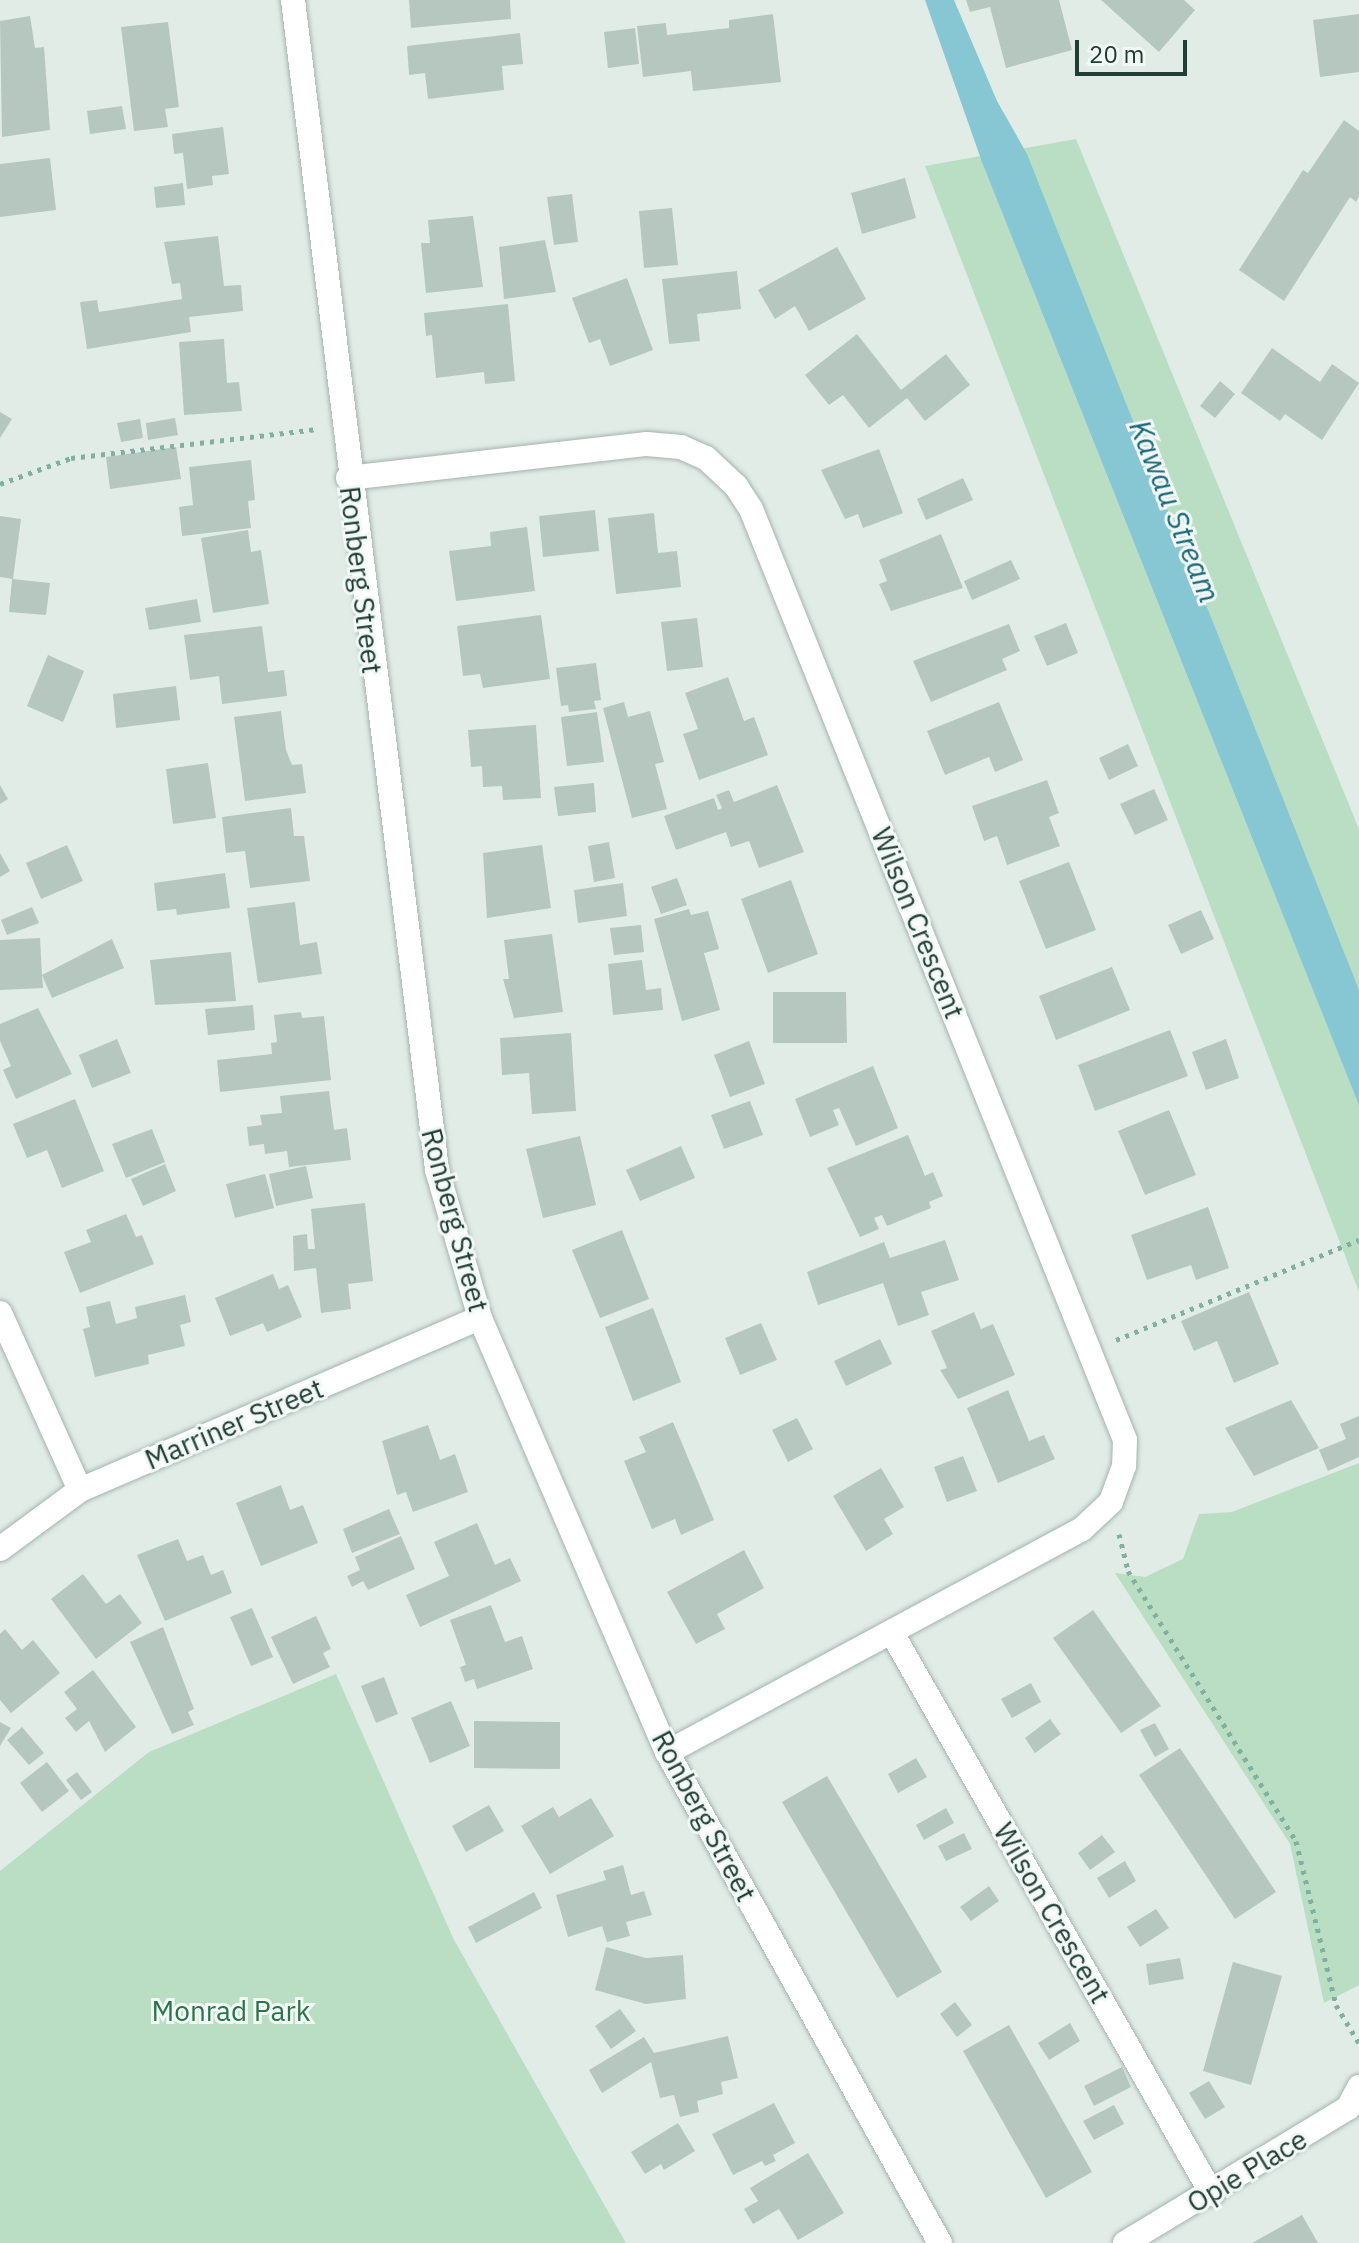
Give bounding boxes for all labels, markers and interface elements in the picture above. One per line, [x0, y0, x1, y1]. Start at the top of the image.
scale bar [1079, 24, 1191, 74]
text: 20 m [1089, 38, 1144, 70]
water label: Kawau Stream [1122, 414, 1228, 608]
street label: Ronberg Street [333, 484, 389, 676]
street label: Wilson Crescent [864, 823, 972, 1023]
street label: Ronberg Street [414, 1125, 496, 1315]
street label: Marriner Street [140, 1371, 328, 1477]
street label: Ronberg Street [645, 1725, 763, 1907]
street label: Wilson Crescent [987, 1817, 1117, 2009]
park label: Monrad Park [152, 1994, 310, 2028]
street label: Opie Place [1181, 2122, 1313, 2220]

